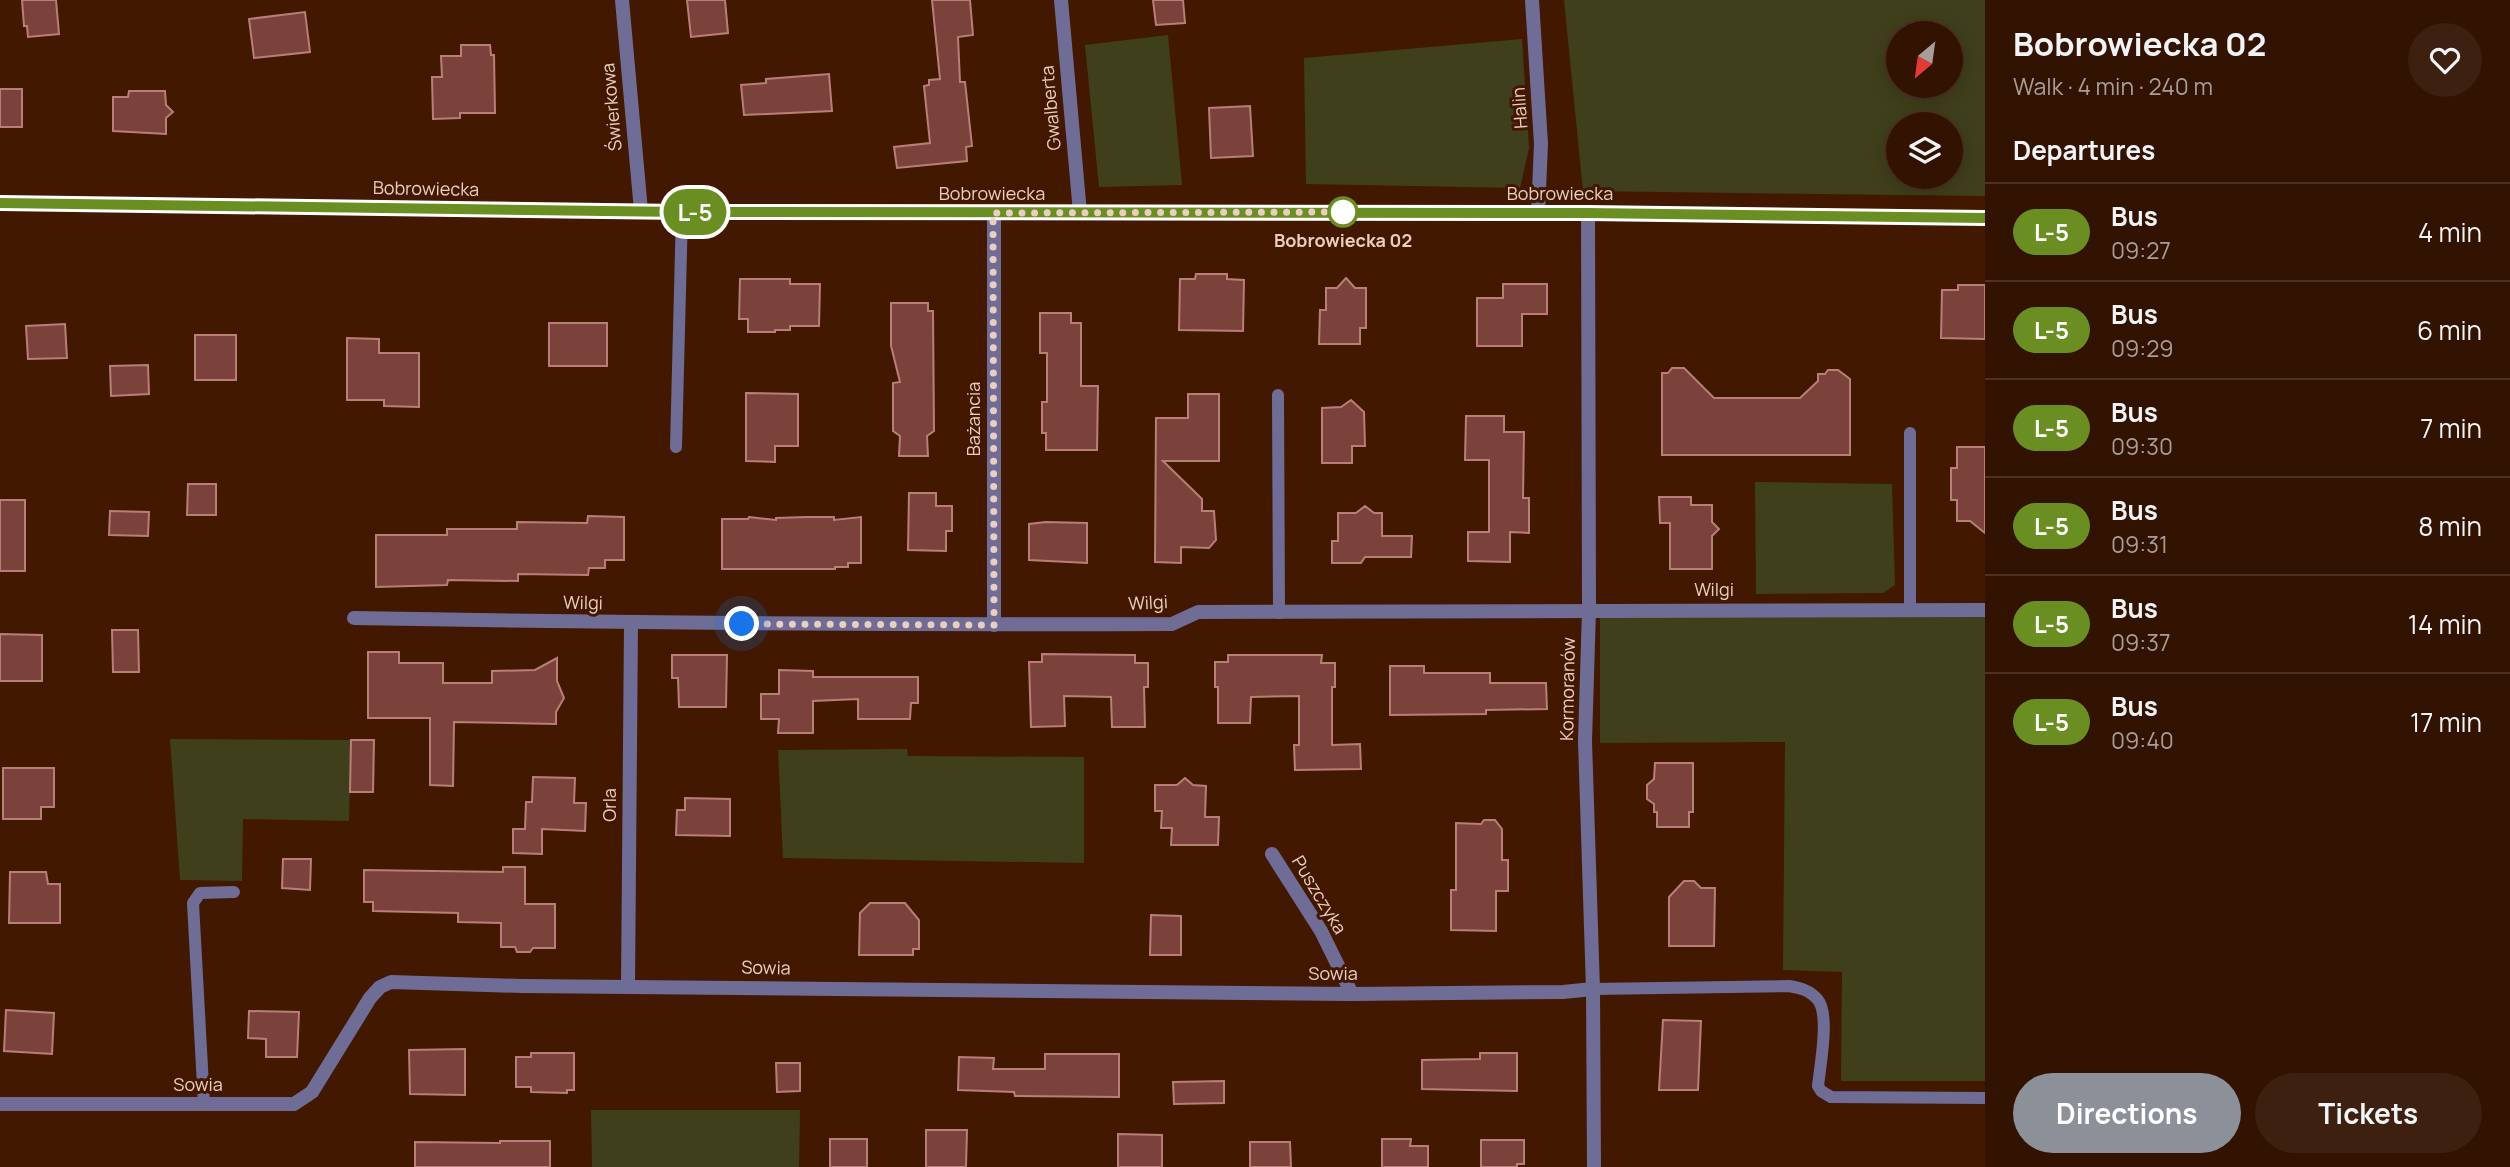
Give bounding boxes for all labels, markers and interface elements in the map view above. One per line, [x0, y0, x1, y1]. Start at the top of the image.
north arrow [1886, 21, 1964, 98]
map controls [1886, 21, 1963, 189]
text: Bobrowiecka 02 [2013, 21, 2266, 66]
button: heart [2408, 23, 2482, 97]
street label: Świerkowa [595, 62, 627, 152]
street label: Gwalberta [1034, 65, 1066, 151]
text: Walk · 4 min · 240 m [2013, 70, 2213, 102]
street label: Halin [1506, 87, 1532, 130]
button: layers [1886, 112, 1963, 189]
text: Departures [2013, 132, 2155, 168]
street label: Bobrowiecka [373, 175, 479, 201]
street label: Bobrowiecka [939, 181, 1045, 205]
street label: Bobrowiecka [1507, 181, 1613, 205]
line badge: L-5 [655, 189, 735, 235]
text: L-5 [677, 195, 713, 228]
marker: Bobrowiecka 02 [1328, 197, 1358, 227]
text: Bus [2111, 198, 2158, 234]
text: 4 min [2418, 214, 2482, 250]
text: L-5 [2034, 215, 2069, 248]
place label: Bobrowiecka 02 [1274, 228, 1412, 252]
text: 09:27 [2111, 234, 2171, 266]
text: Bus [2111, 296, 2158, 332]
text: 6 min [2417, 312, 2482, 348]
text: L-5 [2034, 313, 2069, 346]
text: 09:29 [2111, 332, 2174, 364]
street label: Bażancia [961, 382, 985, 456]
text: Bus [2111, 394, 2158, 430]
text: 7 min [2420, 410, 2482, 446]
text: L-5 [2034, 411, 2069, 444]
text: 09:30 [2111, 430, 2173, 462]
text: Bus [2111, 492, 2158, 528]
text: 8 min [2418, 508, 2482, 544]
text: L-5 [2034, 509, 2069, 542]
text: 09:31 [2111, 528, 2168, 560]
street label: Wilgi [1694, 577, 1734, 601]
street label: Wilgi [1127, 589, 1168, 615]
street label: Wilgi [563, 590, 603, 614]
text: Bus [2111, 590, 2158, 626]
your location [724, 606, 759, 641]
text: 14 min [2408, 606, 2482, 642]
text: L-5 [2034, 607, 2069, 640]
text: 09:37 [2111, 626, 2170, 658]
street label: Kormoranów [1554, 637, 1580, 741]
text: Bus [2111, 688, 2158, 724]
text: 17 min [2410, 704, 2482, 740]
text: L-5 [2034, 705, 2069, 738]
text: 09:40 [2111, 724, 2174, 756]
street label: Orla [597, 788, 621, 822]
street label: Puszczyka [1287, 851, 1353, 938]
street label: Sowia [741, 955, 791, 979]
street label: Sowia [1308, 961, 1358, 985]
street label: Sowia [173, 1072, 223, 1096]
button: Directions [2013, 1073, 2241, 1153]
button: Tickets [2255, 1073, 2482, 1153]

